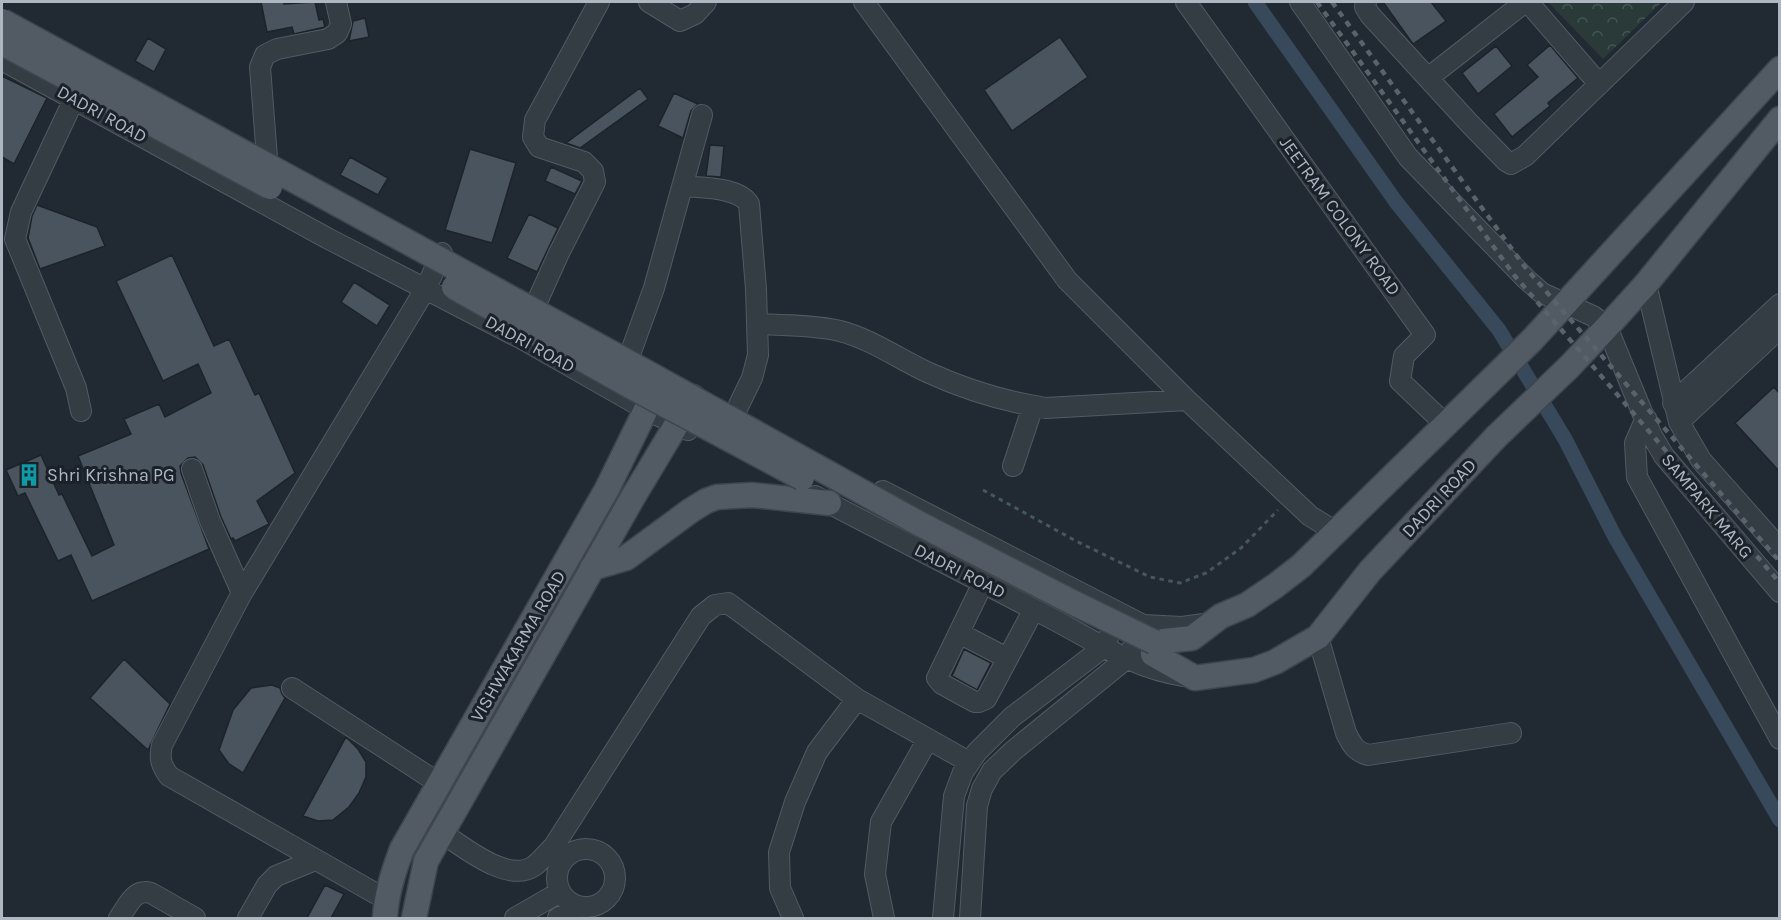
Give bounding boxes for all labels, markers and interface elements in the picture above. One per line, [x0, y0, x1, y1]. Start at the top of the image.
street label: DADRI ROAD [53, 80, 151, 148]
street label: JEETRAM COLONY ROAD [1275, 132, 1405, 300]
street label: DADRI ROAD [481, 310, 579, 378]
street label: SAMPARK MARG [1657, 449, 1757, 563]
street label: DADRI ROAD [1397, 454, 1481, 542]
building icon: Shri Krishna PG [16, 462, 42, 488]
place label: Shri Krishna PG [47, 464, 175, 486]
street label: DADRI ROAD [911, 539, 1009, 603]
street label: VISHWAKARMA ROAD [466, 566, 570, 726]

